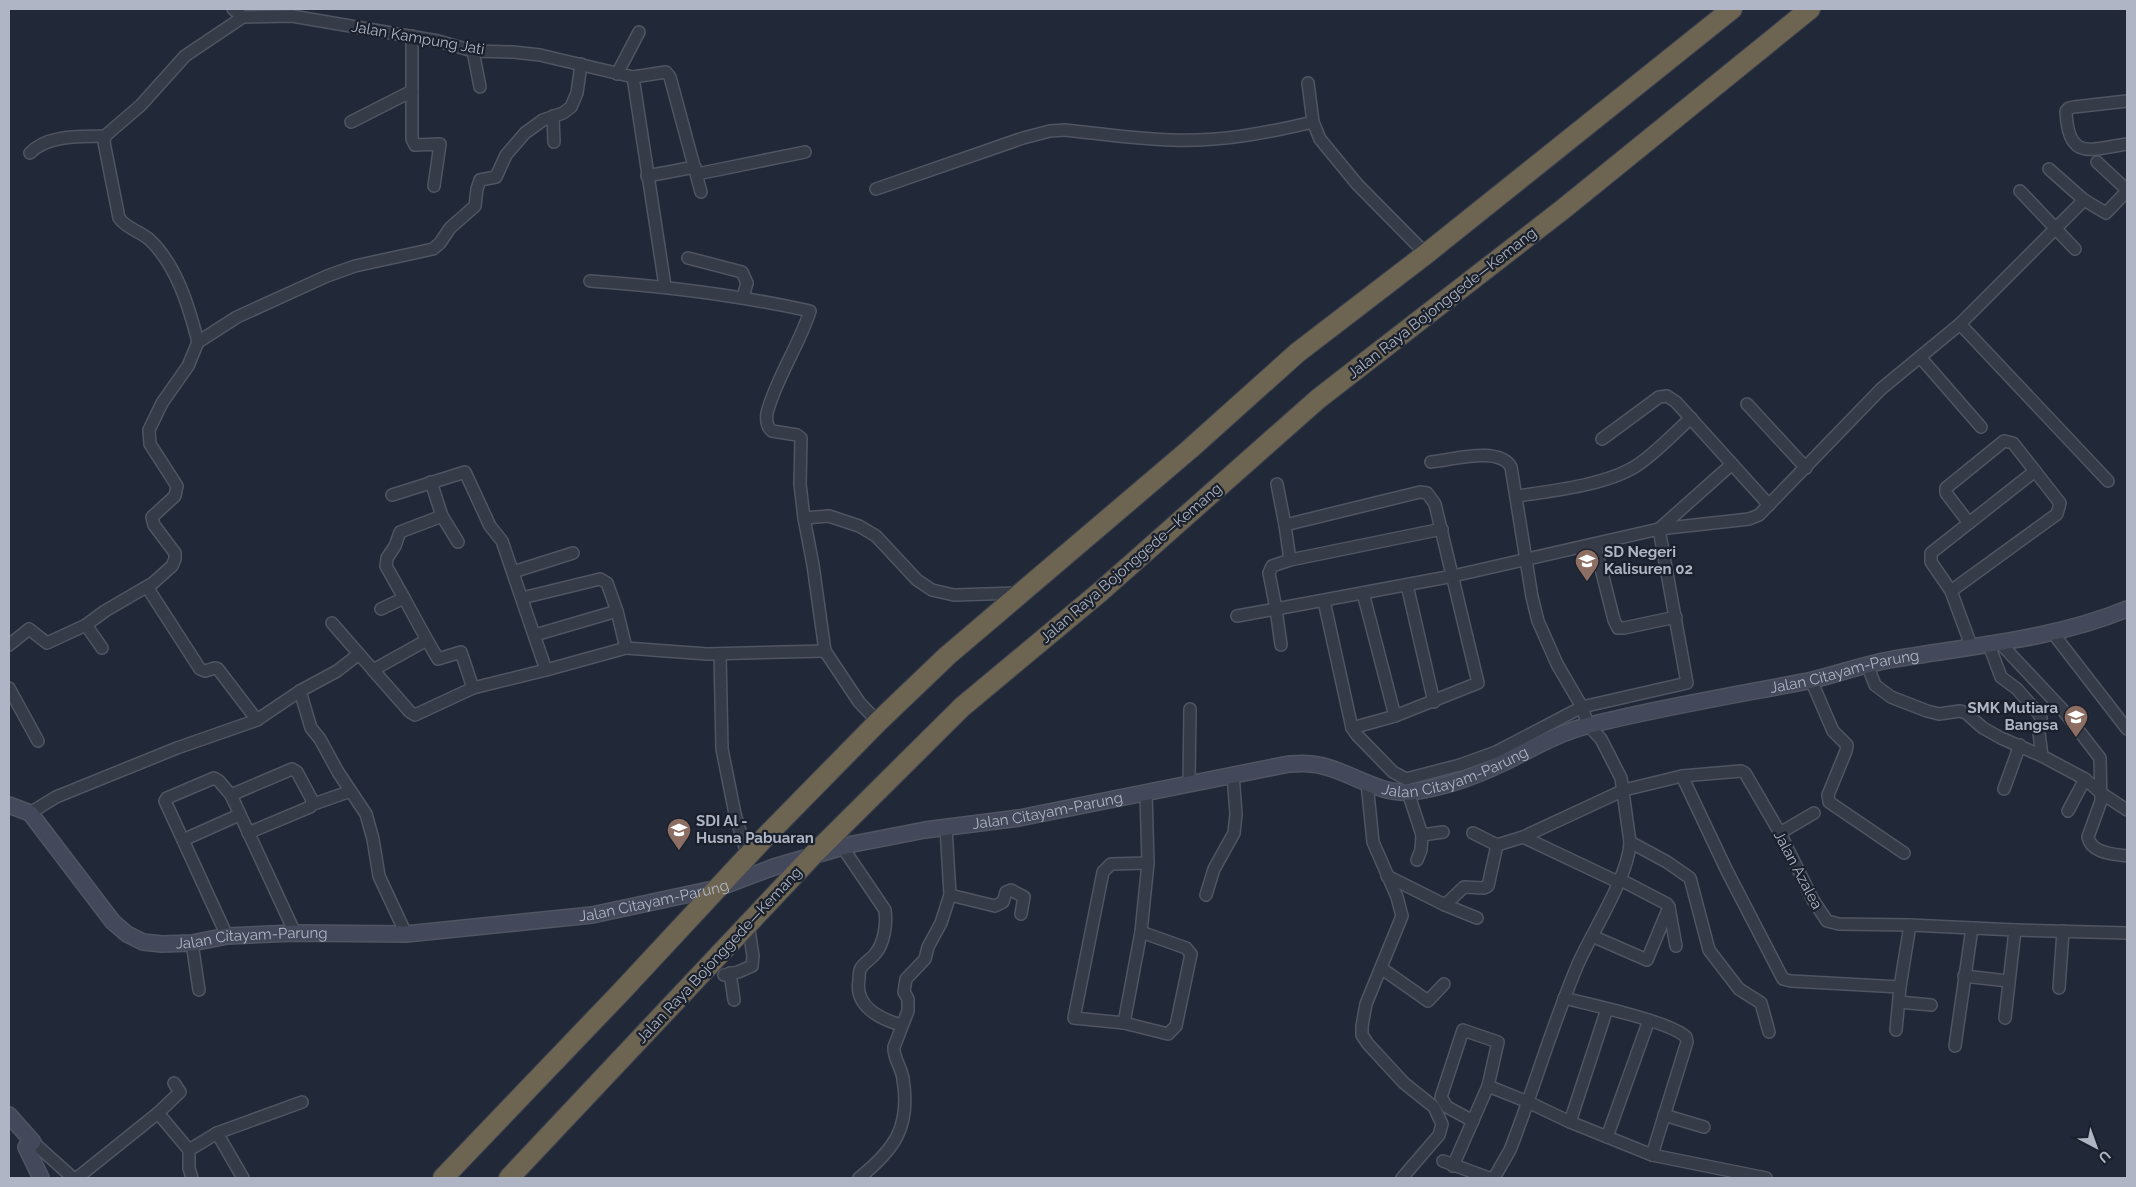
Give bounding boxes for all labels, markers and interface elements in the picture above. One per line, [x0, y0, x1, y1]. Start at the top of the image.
street label: Jalan Kampung Jati [350, 17, 486, 59]
street label: Jalan Raya Bojonggede—Kemang [1344, 224, 1540, 382]
street label: Jalan Raya Bojonggede—Kemang [1037, 479, 1225, 647]
place label: SD Negeri Kalisuren 02 [1604, 543, 1693, 578]
school or university icon: SD Negeri Kalisuren 02 [1574, 548, 1600, 582]
street label: Jalan Citayam-Parung [1768, 646, 1920, 697]
place label: SMK Mutiara Bangsa [1968, 699, 2058, 734]
school or university icon: SMK Mutiara Bangsa [2063, 704, 2089, 738]
street label: Jalan Citayam-Parung [1380, 743, 1531, 801]
street label: Jalan Citayam-Parung [971, 788, 1124, 833]
place label: SDI Al - Husna Pabuaran [696, 812, 814, 847]
school or university icon: SDI Al - Husna Pabuaran [666, 817, 692, 851]
street label: Jalan Azalea [1770, 828, 1826, 912]
street label: Jalan Raya Bojonggede—Kemang [632, 863, 806, 1047]
street label: Jalan Citayam-Parung [578, 876, 731, 925]
street label: Jalan Citayam-Parung [175, 924, 328, 953]
north arrow [2071, 1122, 2121, 1172]
text: U [2095, 1147, 2114, 1166]

